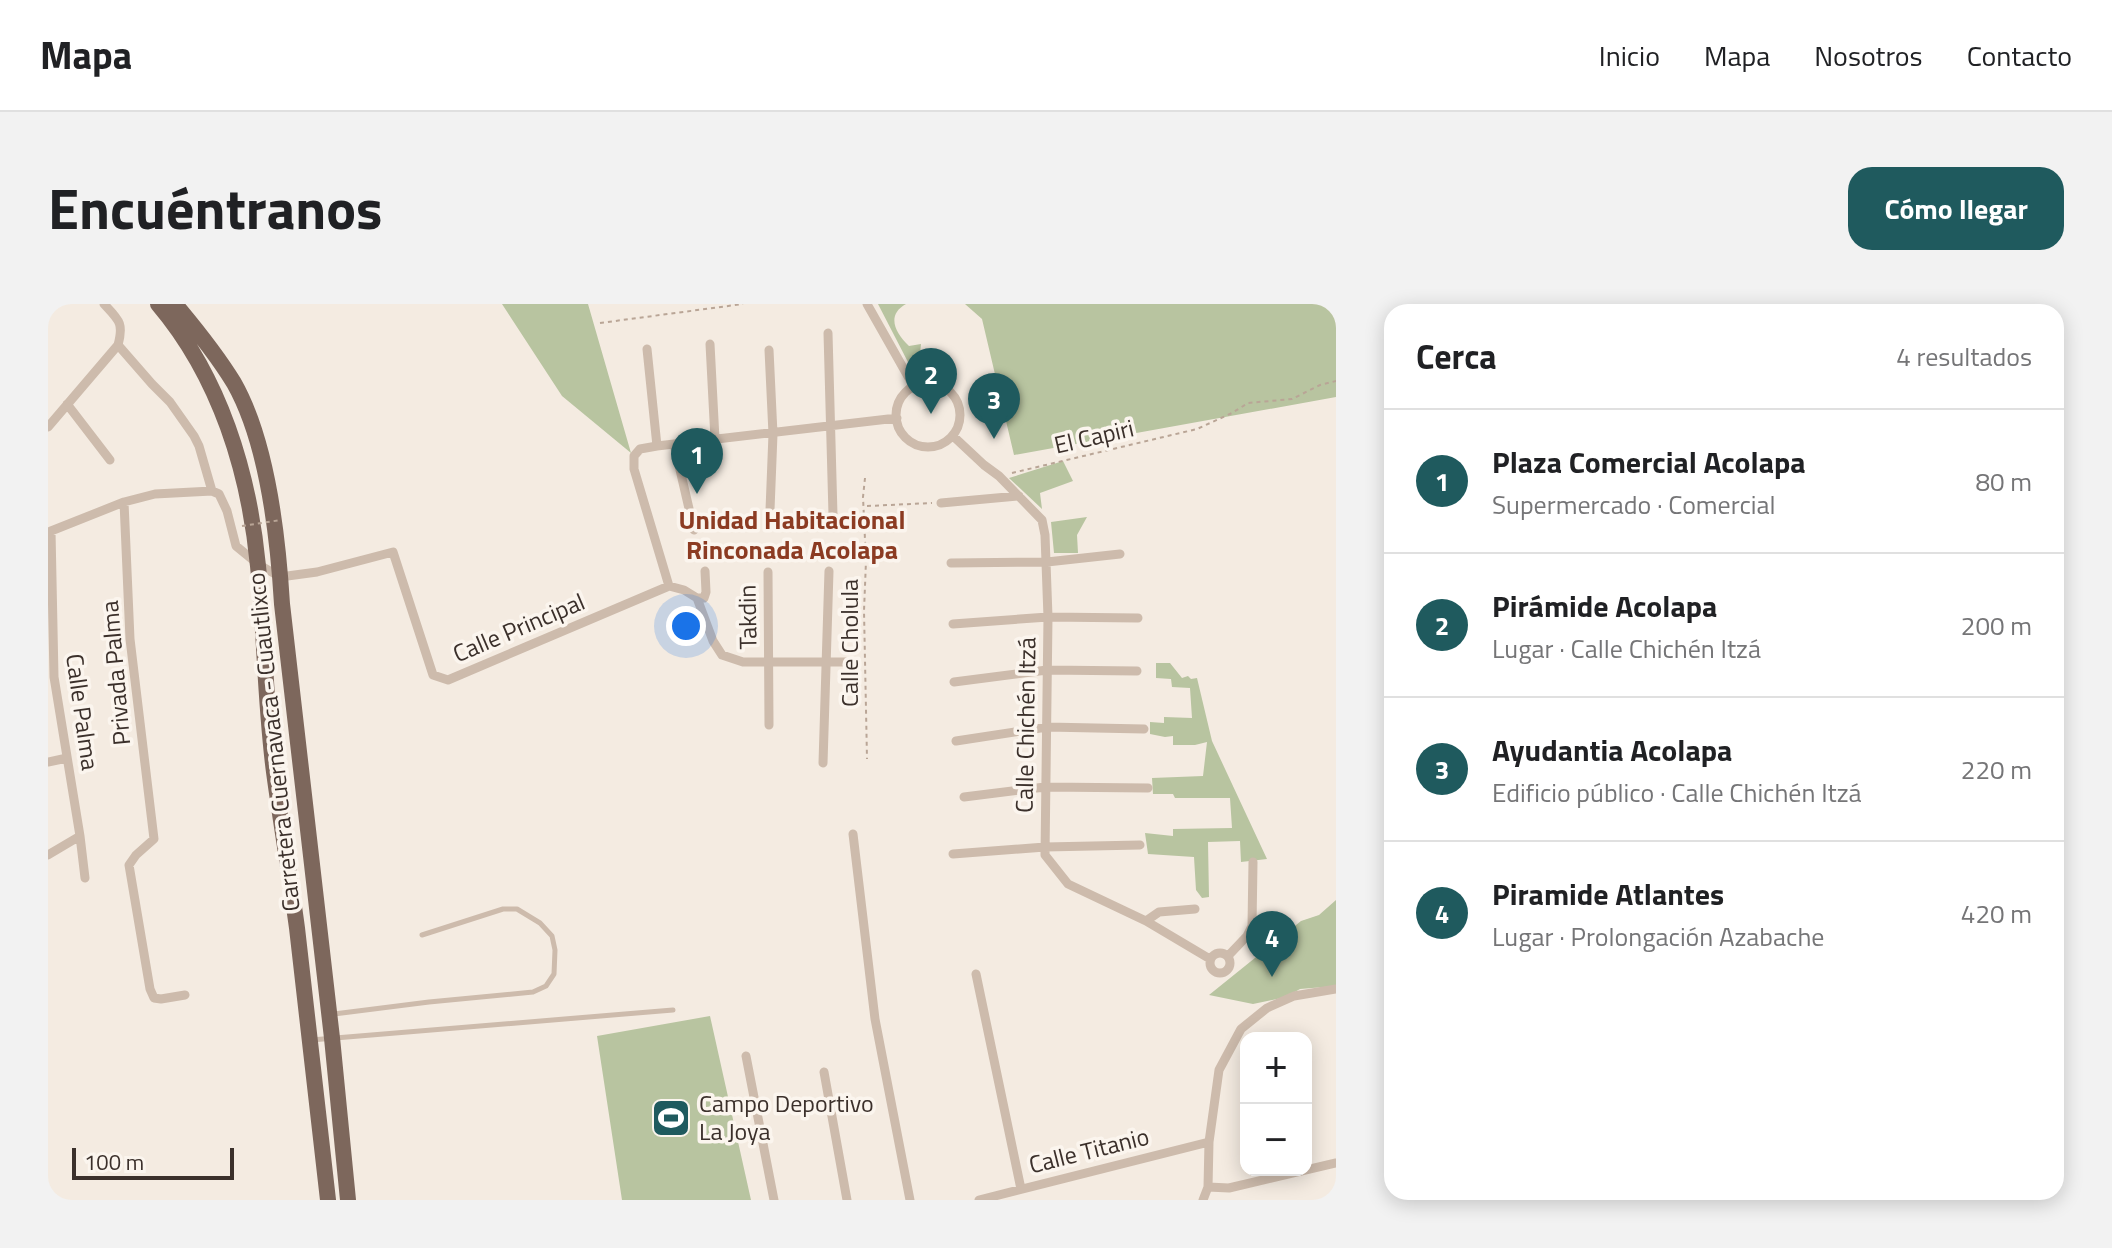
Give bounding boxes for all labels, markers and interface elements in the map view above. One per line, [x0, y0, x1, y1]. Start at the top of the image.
text: Mapa [40, 26, 132, 84]
text: Inicio [1599, 34, 1660, 77]
text: Mapa [1704, 34, 1770, 77]
text: Nosotros [1814, 34, 1923, 77]
text: Contacto [1967, 34, 2072, 77]
text: Encuéntranos [48, 166, 383, 251]
button: Cómo llegar [1848, 167, 2064, 250]
text: Cerca [1416, 330, 1497, 382]
text: 4 resultados [1896, 337, 2032, 376]
pin: 2 [905, 348, 957, 414]
pin: 3 [968, 373, 1020, 439]
street label: El Capiri [1050, 409, 1137, 463]
pin: 1 [671, 428, 723, 494]
text: Plaza Comercial Acolapa [1492, 439, 1806, 485]
text: 1 [1435, 462, 1449, 501]
text: 80 m [1975, 462, 2032, 501]
text: Supermercado · Comercial [1492, 485, 1776, 524]
district label: Unidad Habitacional Rinconada Acolapa [679, 500, 905, 569]
street label: Carretera Cuernavaca - Cuautlixco [237, 571, 309, 913]
street label: Calle Cholula [831, 579, 867, 707]
street label: Calle Principal [447, 583, 590, 671]
text: Pirámide Acolapa [1492, 583, 1717, 629]
street label: Takdin [728, 584, 766, 650]
street label: Privada Palma [91, 599, 139, 747]
your location [666, 606, 706, 646]
text: 2 [1435, 606, 1449, 645]
text: 200 m [1961, 606, 2032, 645]
text: Lugar · Calle Chichén Itzá [1492, 629, 1761, 668]
street label: Calle Chichén Itzá [1005, 637, 1045, 813]
street label: Calle Palma [57, 651, 109, 772]
text: Ayudantia Acolapa [1492, 727, 1732, 773]
text: 3 [1435, 750, 1449, 789]
text: 220 m [1961, 750, 2032, 789]
text: Edificio público · Calle Chichén Itzá [1492, 773, 1862, 812]
text: Piramide Atlantes [1492, 871, 1724, 917]
text: 4 [1435, 894, 1449, 933]
text: 420 m [1961, 894, 2032, 933]
pin: 4 [1246, 911, 1298, 977]
text: Lugar · Prolongación Azabache [1492, 917, 1825, 956]
map controls [1240, 1032, 1312, 1176]
button: + [1240, 1032, 1312, 1104]
place label: Campo Deportivo La Joya [699, 1085, 874, 1149]
sports icon: Campo Deportivo La Joya [650, 1097, 692, 1139]
button: − [1240, 1104, 1312, 1176]
street label: Calle Titanio [1025, 1118, 1153, 1182]
scale bar [72, 1144, 234, 1180]
text: 100 m [84, 1145, 144, 1179]

